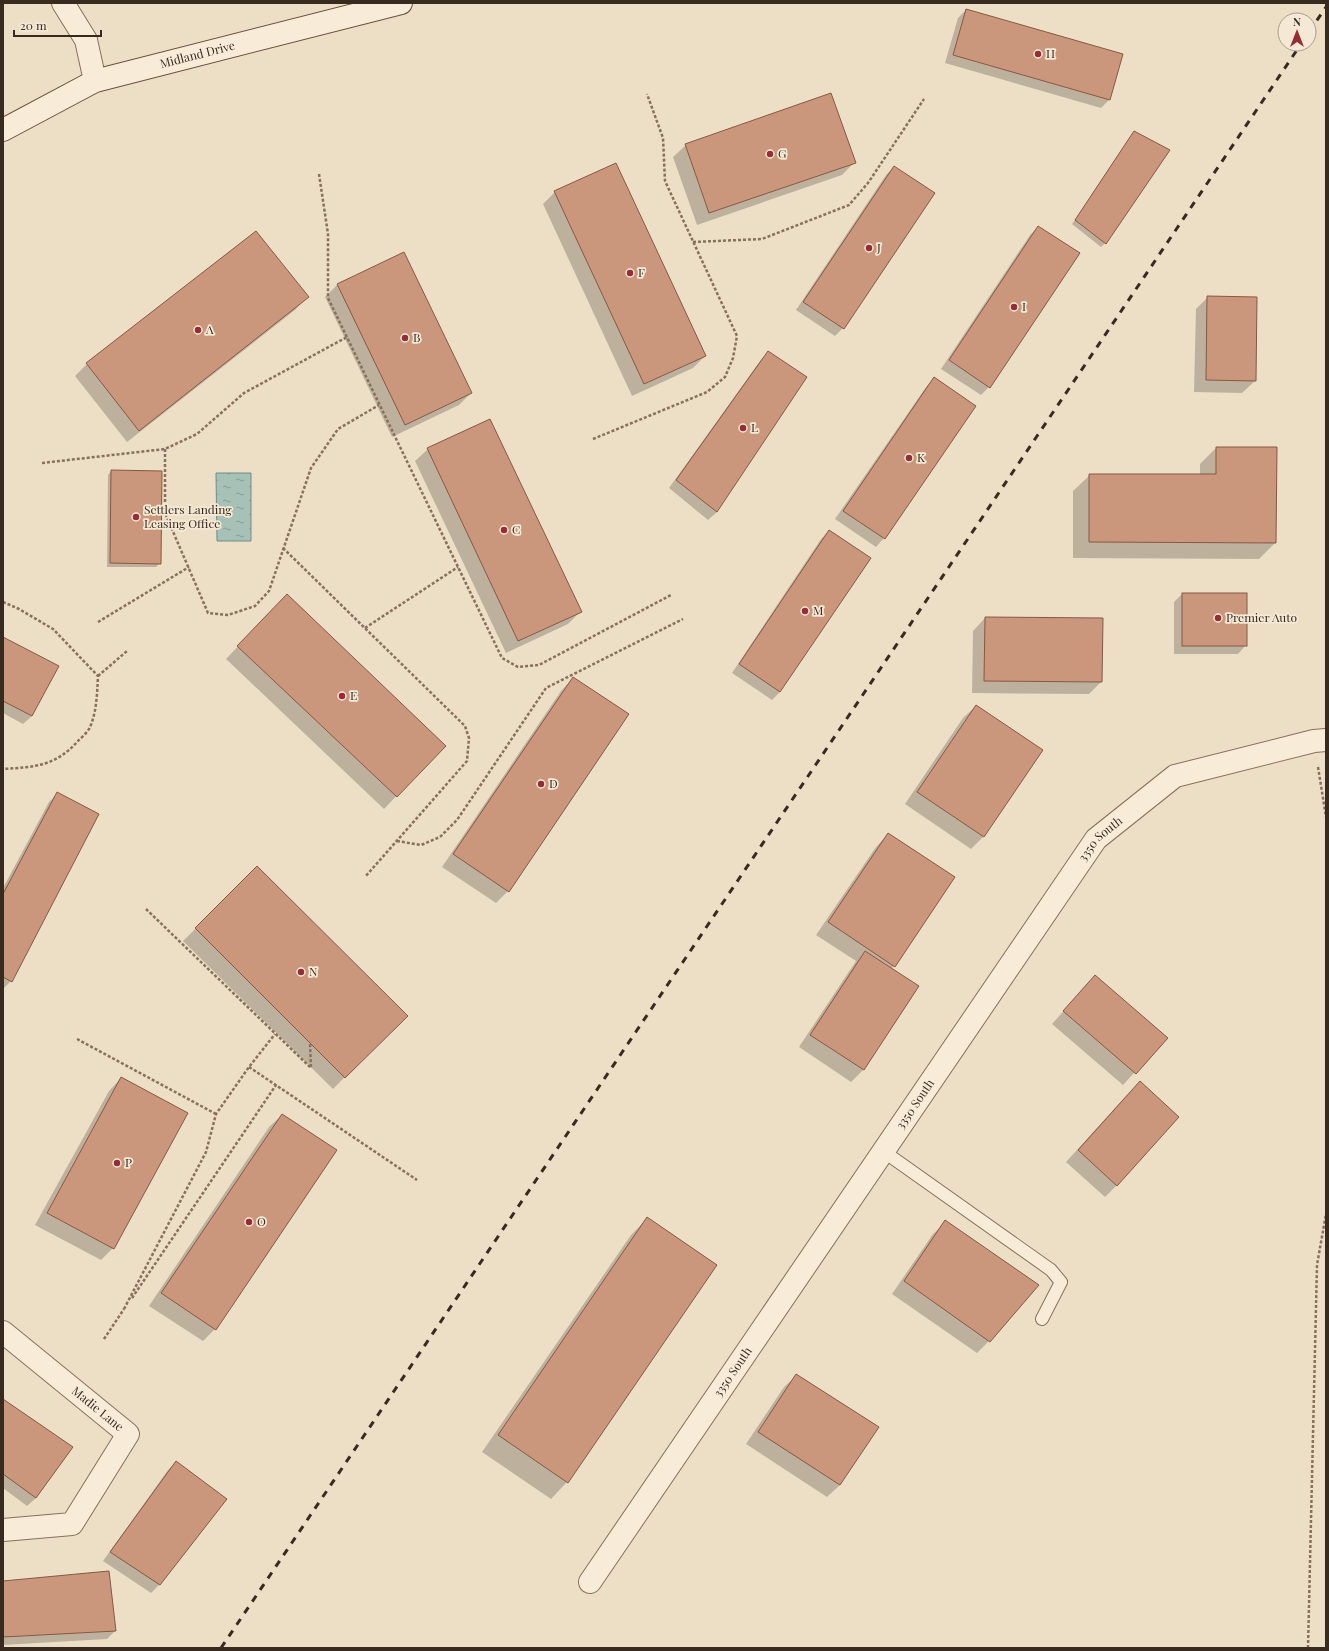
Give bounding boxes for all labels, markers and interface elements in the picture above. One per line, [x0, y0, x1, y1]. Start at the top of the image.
scale bar [14, 12, 101, 38]
north arrow [1277, 12, 1317, 52]
text: N [1293, 14, 1301, 29]
text: 20 m [20, 17, 47, 33]
street label: Midland Drive [158, 37, 237, 71]
place label: H [1046, 45, 1055, 61]
marker: H [1033, 49, 1043, 59]
place label: G [778, 145, 787, 161]
marker: G [765, 149, 775, 159]
place label: J [876, 239, 881, 255]
marker: J [864, 243, 874, 253]
place label: F [638, 264, 645, 280]
marker: F [625, 268, 635, 278]
place label: I [1022, 298, 1026, 314]
marker: I [1009, 302, 1019, 312]
place label: A [205, 321, 214, 337]
marker: A [193, 325, 203, 335]
place label: B [413, 329, 420, 345]
marker: B [400, 333, 410, 343]
place label: L [751, 419, 758, 435]
marker: L [738, 423, 748, 433]
place label: K [917, 449, 925, 465]
marker: K [904, 453, 914, 463]
place label: Settlers Landing Leasing Office [144, 501, 232, 531]
marker: Settlers Landing Leasing Office [131, 512, 141, 522]
place label: C [512, 521, 520, 537]
marker: C [499, 525, 509, 535]
place label: M [813, 602, 823, 618]
marker: M [800, 606, 810, 616]
place label: Premier Auto [1226, 609, 1298, 625]
marker: Premier Auto [1213, 613, 1223, 623]
place label: E [350, 687, 357, 703]
marker: E [337, 691, 347, 701]
place label: D [549, 775, 558, 791]
marker: D [536, 779, 546, 789]
street label: 3350 South [1074, 812, 1125, 864]
place label: N [309, 963, 318, 979]
marker: N [296, 967, 306, 977]
street label: 3350 South [892, 1075, 937, 1132]
place label: P [125, 1154, 132, 1170]
marker: P [112, 1158, 122, 1168]
place label: O [257, 1213, 266, 1229]
marker: O [244, 1217, 254, 1227]
street label: 3350 South [709, 1343, 755, 1400]
street label: Madie Lane [69, 1382, 127, 1434]

